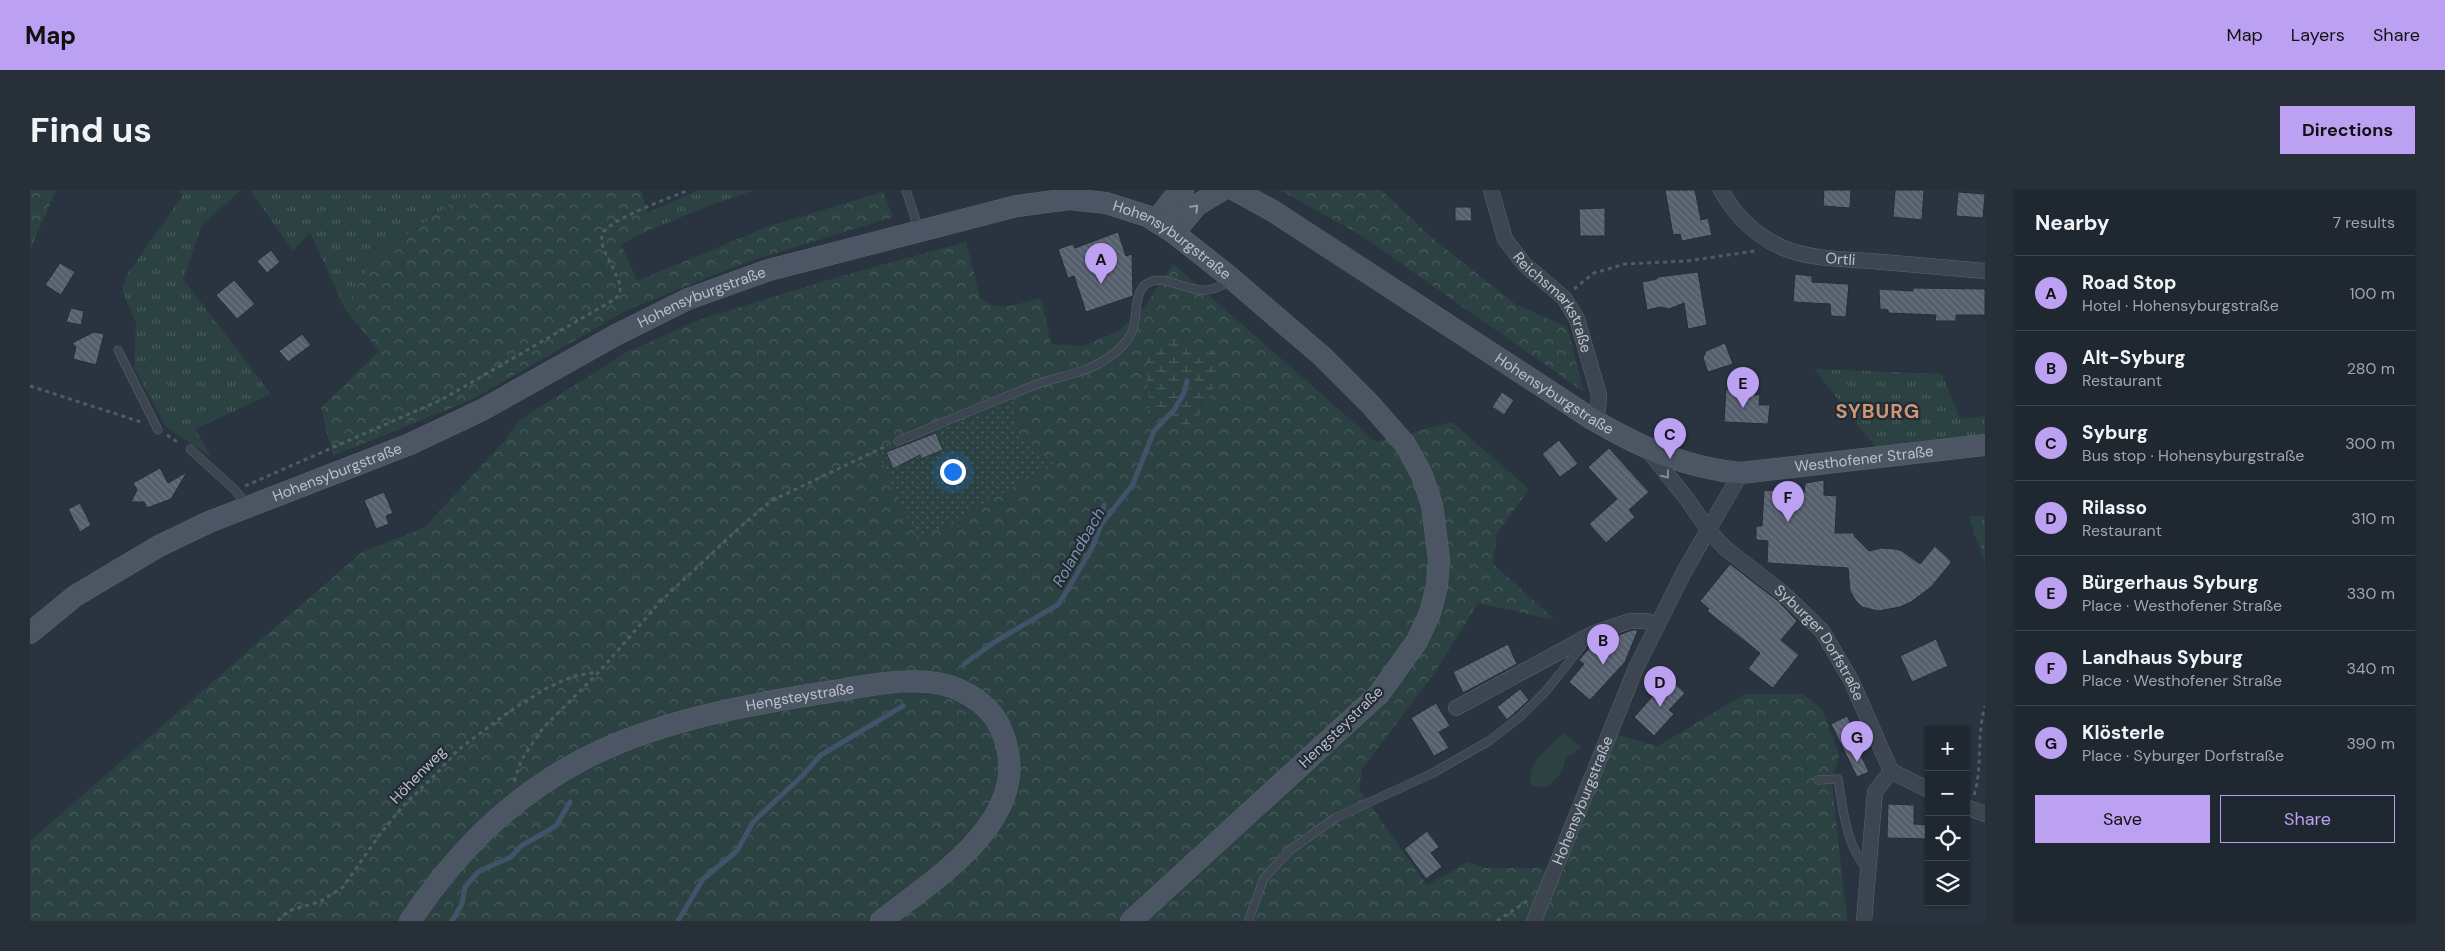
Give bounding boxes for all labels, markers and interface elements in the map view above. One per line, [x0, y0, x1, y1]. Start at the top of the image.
text: Map [25, 20, 76, 51]
text: Map [2227, 23, 2263, 47]
text: Layers [2291, 23, 2345, 47]
text: Share [2373, 23, 2420, 47]
button: Directions [2280, 106, 2415, 154]
text: Find us [30, 107, 152, 153]
street label: Hohensyburgstraße [1110, 196, 1235, 284]
one-way arrow [1189, 204, 1198, 213]
text: Nearby [2035, 209, 2109, 237]
text: 7 results [2332, 212, 2395, 233]
pin: A [1085, 243, 1117, 284]
street label: Reichsmarkstraße [1508, 248, 1596, 355]
street label: Ortli [1824, 248, 1856, 270]
street label: Hohensyburgstraße [634, 262, 768, 333]
text: Road Stop [2082, 270, 2177, 295]
text: A [2045, 283, 2057, 304]
text: 100 m [2350, 283, 2395, 304]
text: Hotel · Hohensyburgstraße [2082, 295, 2279, 316]
text: Alt-Syburg [2082, 345, 2186, 370]
street label: Hohensyburgstraße [1491, 348, 1617, 439]
text: B [2046, 358, 2056, 379]
text: 280 m [2347, 358, 2395, 379]
pin: E [1727, 367, 1759, 408]
text: Restaurant [2082, 370, 2162, 391]
district label: SYBURG [1836, 398, 1920, 424]
pin: C [1654, 418, 1686, 459]
text: Syburg [2082, 420, 2148, 445]
text: C [2045, 433, 2057, 454]
text: 300 m [2345, 433, 2395, 454]
street label: Hohensyburgstraße [270, 438, 405, 506]
street label: Westhofener Straße [1794, 441, 1935, 477]
text: Bus stop · Hohensyburgstraße [2082, 445, 2304, 466]
your location [940, 459, 966, 485]
one-way arrow [1661, 469, 1669, 478]
pin: F [1772, 481, 1804, 522]
text: Rilasso [2082, 495, 2147, 520]
water label: Rolandbach [1047, 504, 1109, 590]
text: D [2045, 508, 2057, 529]
text: 310 m [2351, 508, 2395, 529]
text: Restaurant [2082, 520, 2162, 541]
text: Bürgerhaus Syburg [2082, 570, 2259, 595]
street label: Syburger Dorfstraße [1770, 580, 1869, 704]
text: E [2046, 583, 2056, 604]
text: 330 m [2347, 583, 2395, 604]
text: Place · Westhofener Straße [2082, 595, 2282, 616]
pin: B [1587, 624, 1619, 665]
text: Landhaus Syburg [2082, 645, 2243, 670]
text: F [2047, 658, 2055, 679]
text: 340 m [2346, 658, 2395, 679]
pin: D [1644, 666, 1676, 707]
text: Place · Westhofener Straße [2082, 670, 2282, 691]
street label: Hengsteystraße [744, 678, 856, 716]
street label: Hengsteystraße [1295, 682, 1387, 772]
text: Klösterle [2082, 720, 2165, 745]
pin: G [1841, 721, 1873, 762]
map controls [1925, 726, 1970, 906]
button: + [1925, 726, 1970, 771]
street label: Hohensyburgstraße [1548, 733, 1618, 868]
text: G [2045, 733, 2057, 754]
text: 390 m [2347, 733, 2395, 754]
street label: Höhenweg [385, 742, 451, 808]
text: Place · Syburger Dorfstraße [2082, 745, 2284, 766]
button: − [1925, 771, 1970, 816]
button: Save [2035, 795, 2210, 843]
button: Share [2220, 795, 2395, 843]
button: locate [1925, 816, 1970, 861]
button: layers [1925, 861, 1970, 906]

